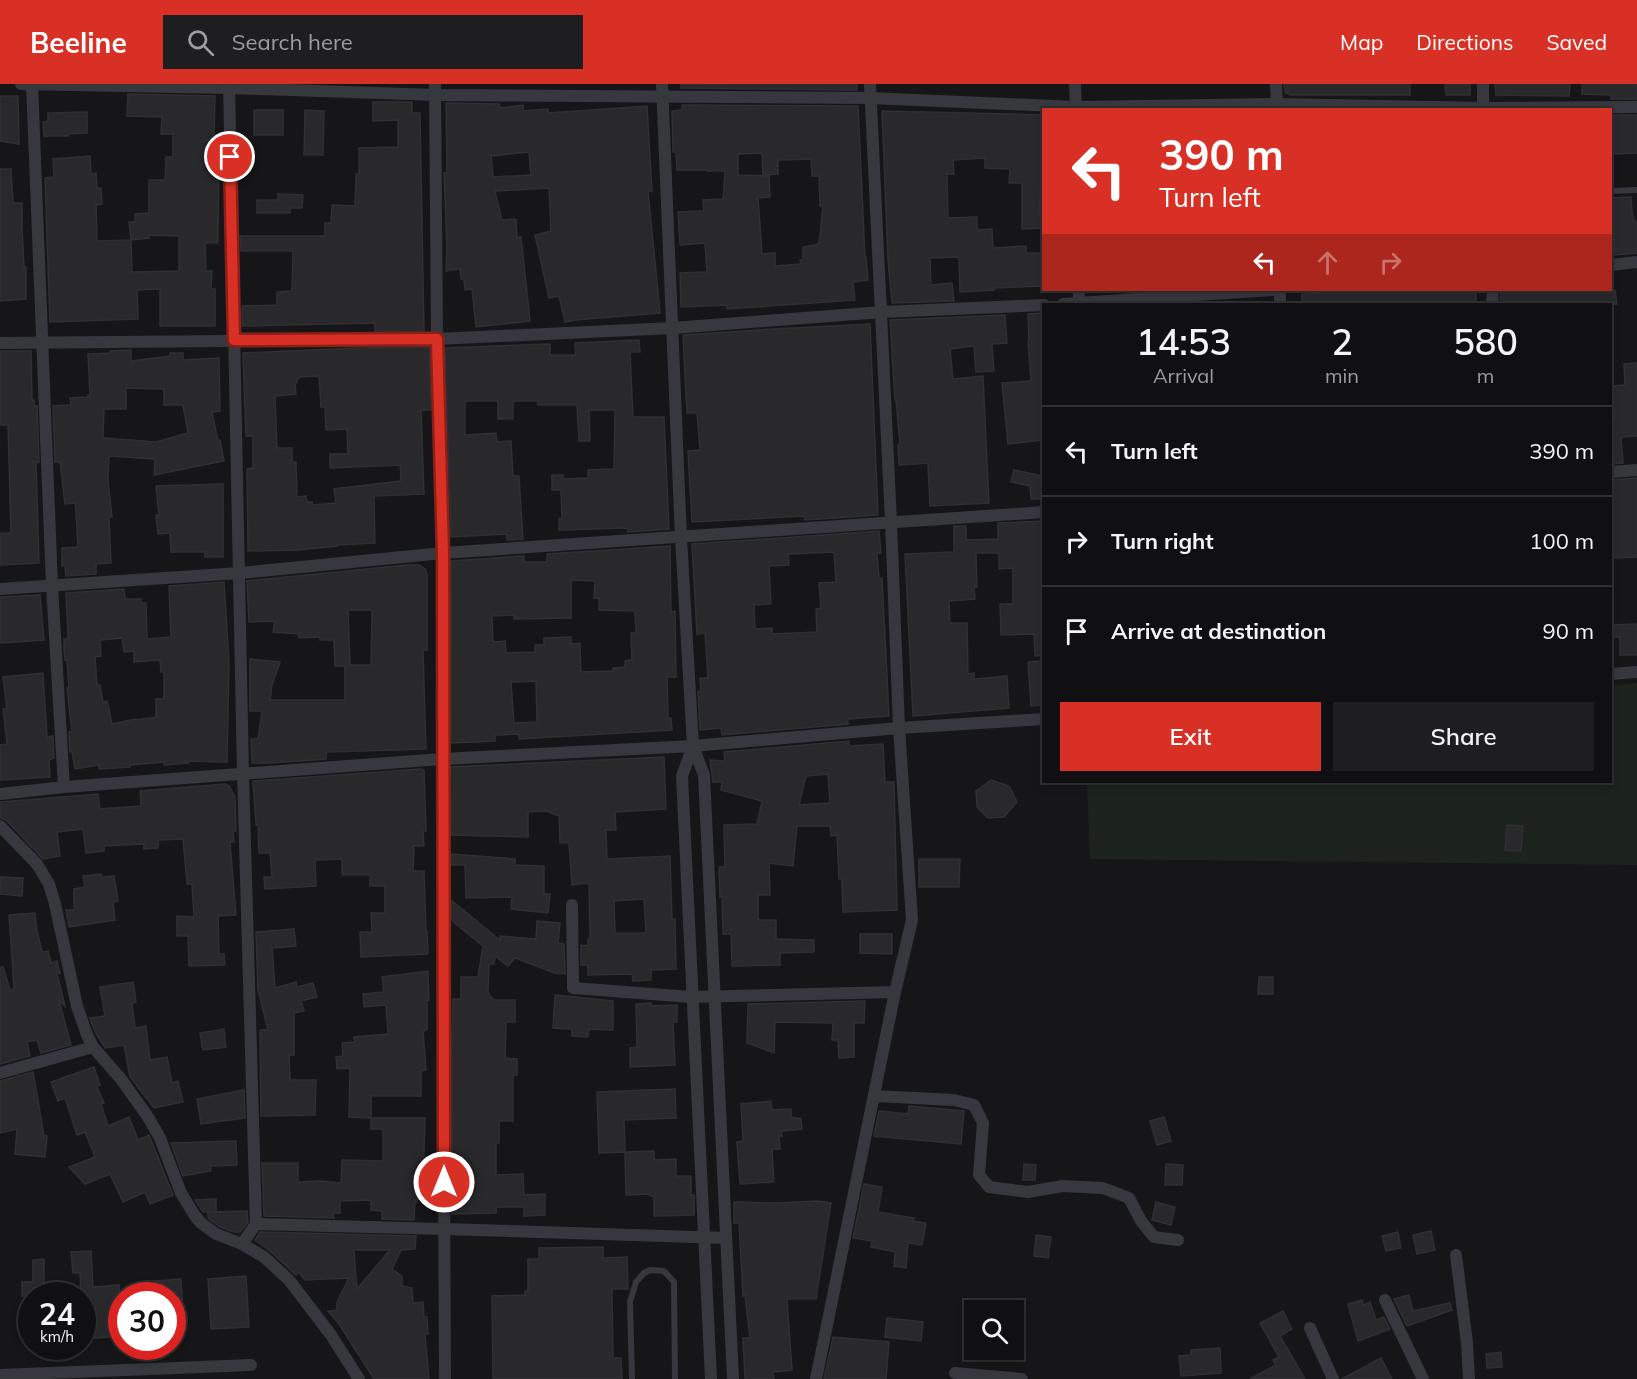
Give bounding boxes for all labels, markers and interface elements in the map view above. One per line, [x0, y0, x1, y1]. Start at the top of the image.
search box [163, 15, 583, 69]
text: Beeline [30, 25, 127, 60]
icon: search [184, 26, 217, 59]
text: Search here [232, 28, 353, 56]
text: Map [1340, 29, 1383, 55]
text: Directions [1416, 29, 1513, 55]
text: Saved [1546, 29, 1607, 55]
text: 390 m [1159, 128, 1284, 181]
pin [204, 131, 255, 182]
icon: left [1060, 132, 1138, 210]
icon: arrive [213, 140, 246, 173]
text: Turn left [1159, 180, 1261, 214]
icon: left [1248, 246, 1281, 279]
icon: ahead [1311, 246, 1344, 279]
icon: right [1374, 246, 1407, 279]
text: 14:53 [1136, 319, 1231, 364]
text: 2 [1331, 319, 1353, 364]
text: 580 [1453, 319, 1518, 364]
text: Arrival [1153, 363, 1214, 388]
text: min [1325, 363, 1359, 388]
text: m [1477, 363, 1494, 388]
icon: left [1060, 435, 1093, 468]
text: Turn left [1111, 437, 1198, 465]
text: 390 m [1529, 437, 1594, 465]
icon: right [1060, 525, 1093, 558]
text: Turn right [1111, 527, 1214, 555]
text: 100 m [1529, 527, 1594, 555]
icon: arrive [1060, 615, 1093, 648]
text: Arrive at destination [1111, 617, 1326, 645]
text: 90 m [1543, 617, 1594, 645]
button: Exit [1060, 702, 1321, 771]
button: Share [1333, 702, 1594, 771]
position arrow [412, 1150, 476, 1214]
speed limit sign: 30 [108, 1282, 186, 1360]
text: 24 [39, 1295, 75, 1333]
map controls [964, 1300, 1024, 1360]
button: search [964, 1300, 1024, 1360]
text: km/h [40, 1327, 74, 1346]

